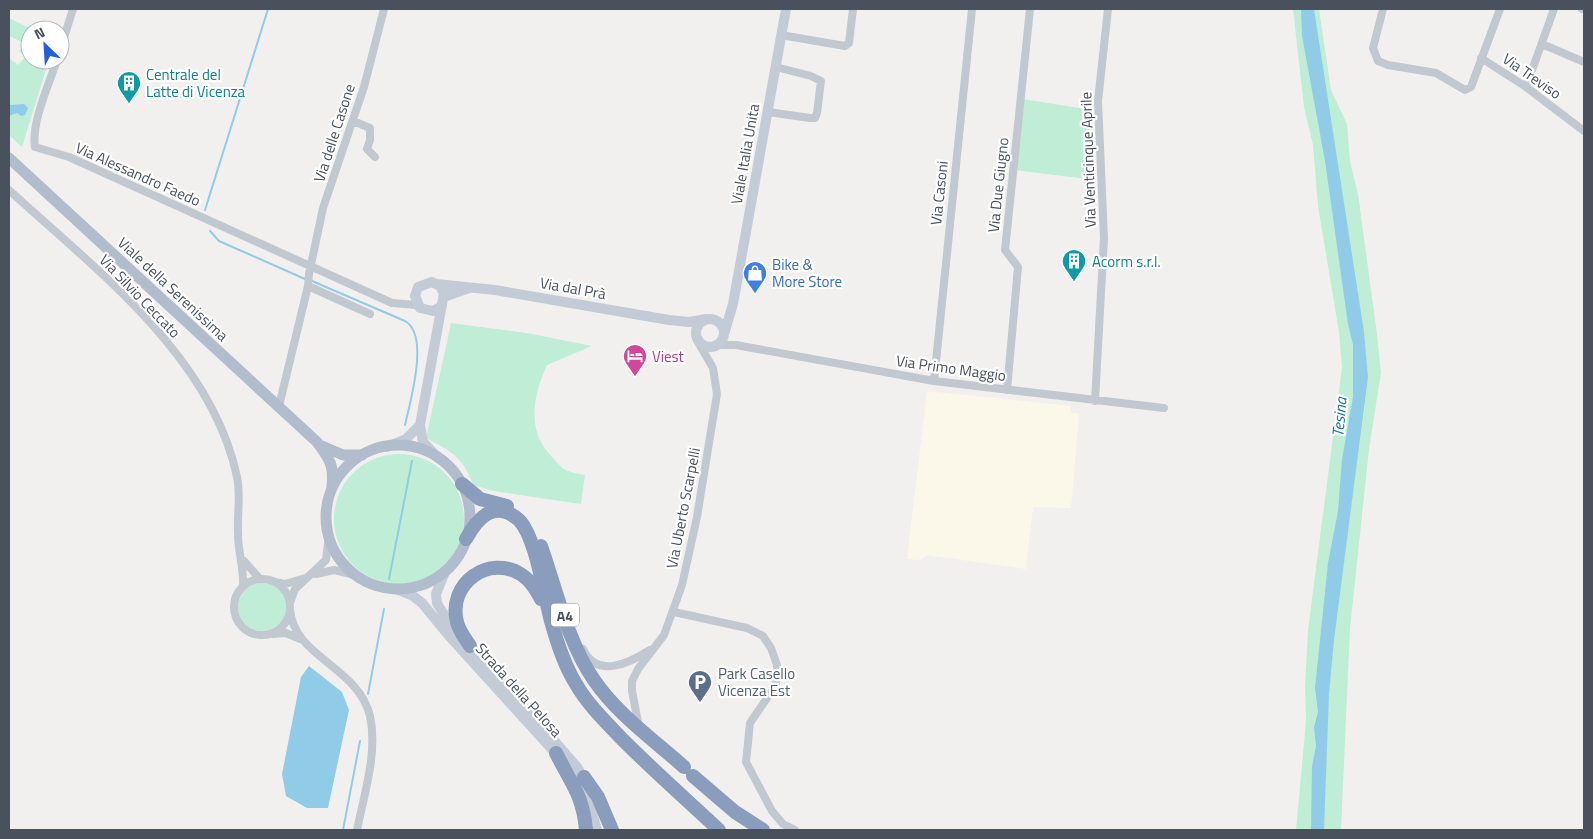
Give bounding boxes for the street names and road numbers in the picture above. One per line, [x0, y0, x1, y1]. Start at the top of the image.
street label: Via Treviso [1498, 47, 1566, 105]
street label: Via delle Casone [307, 81, 361, 185]
street label: Via Venticinque Aprile [1074, 92, 1102, 228]
street label: Viale Italia Unita [725, 101, 765, 206]
street label: Via Alessandro Faedo [72, 136, 204, 212]
street label: Via Due Giugno [982, 136, 1014, 234]
street label: Via Casoni [924, 160, 954, 226]
street label: Viale della Serenissima [112, 231, 234, 347]
street label: Via Silvio Ceccato [94, 249, 186, 343]
street label: Via dal Prà [538, 271, 608, 305]
street label: Via Primo Maggio [895, 349, 1007, 387]
street label: Via Uberto Scarpelli [660, 446, 706, 570]
road number: A4 [551, 604, 579, 626]
street label: Strada della Pelosa [470, 638, 568, 743]

